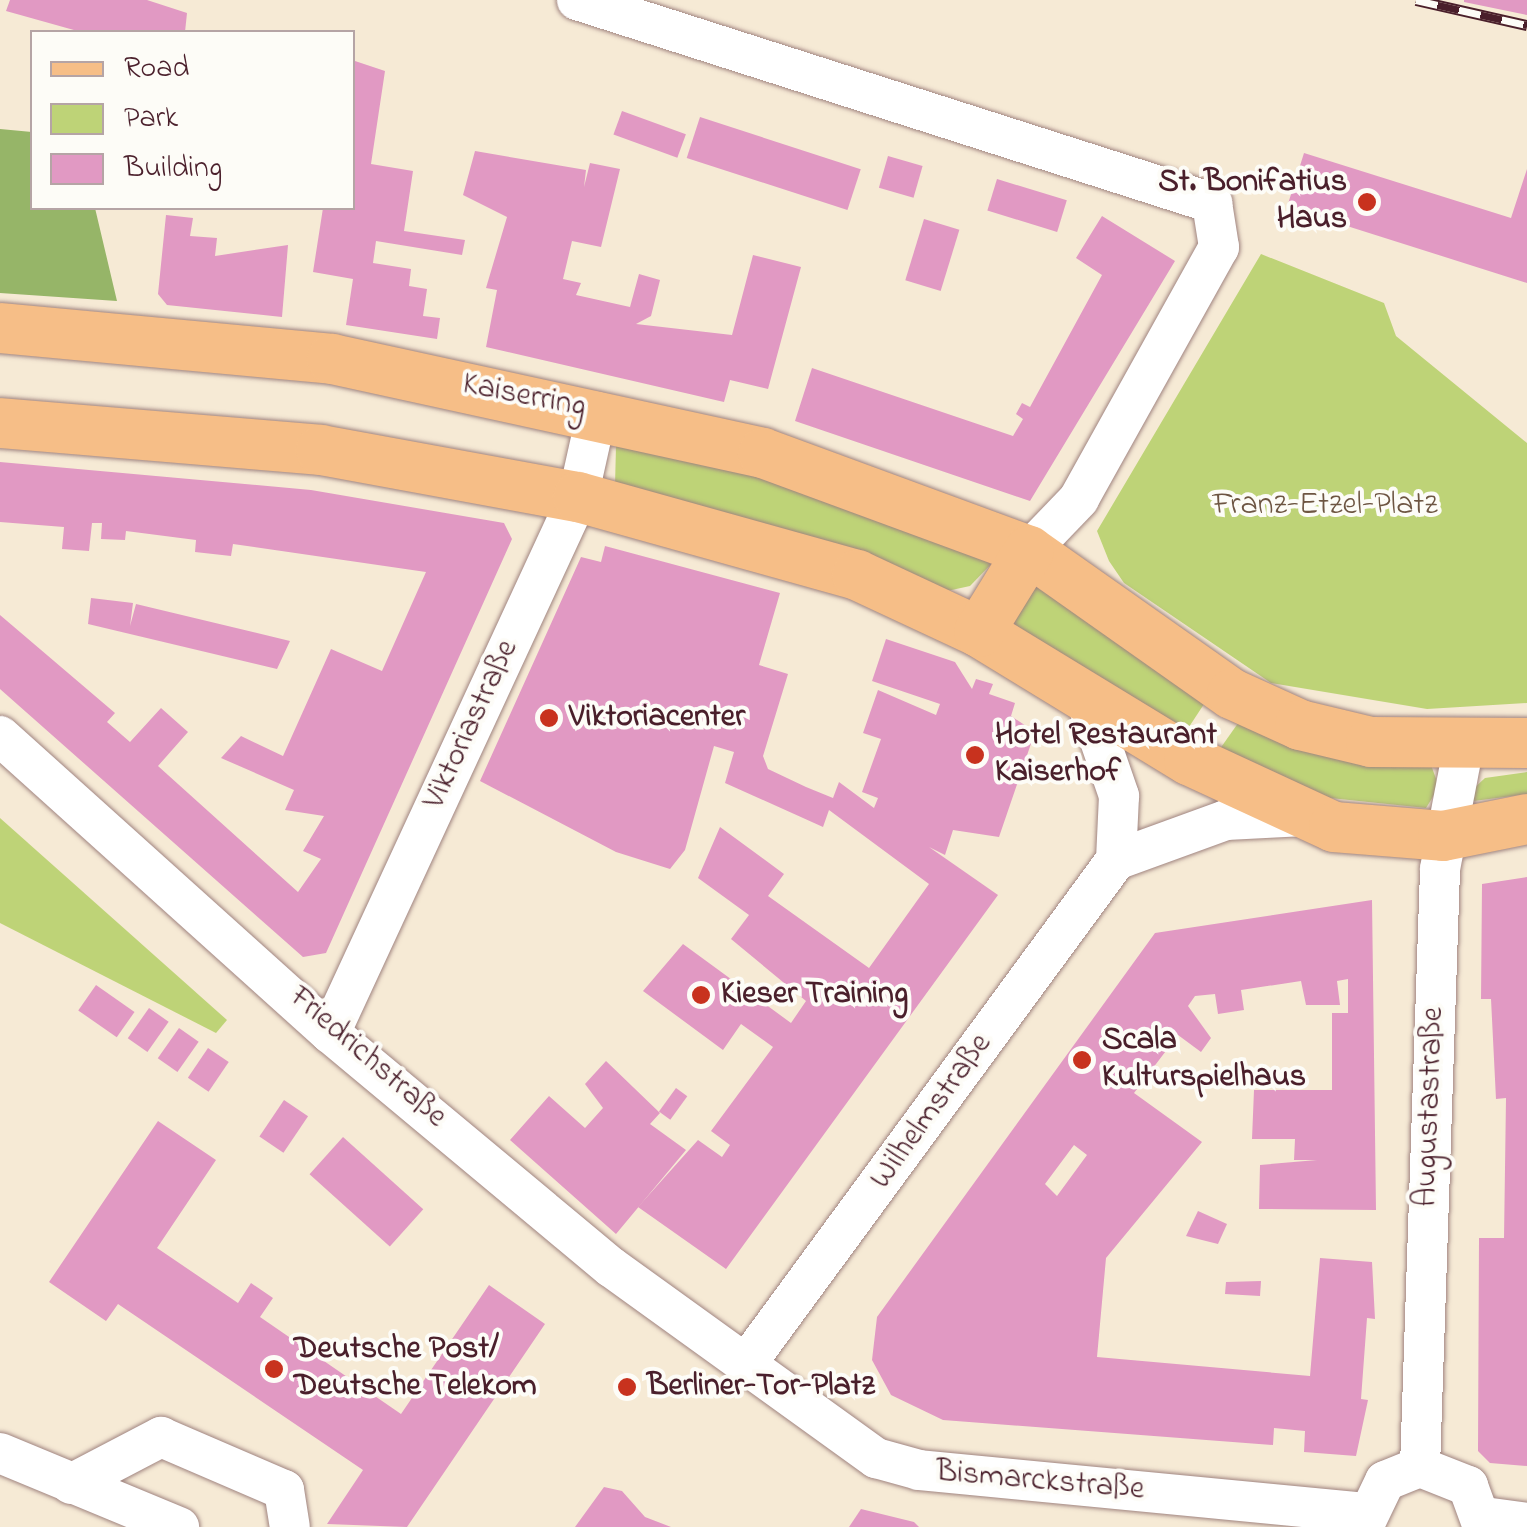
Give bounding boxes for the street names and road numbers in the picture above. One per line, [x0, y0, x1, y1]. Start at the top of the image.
street label: Kaiserring [459, 366, 589, 428]
street label: Viktoriastraße [416, 634, 528, 816]
street label: Friedrichstraße [280, 979, 454, 1137]
street label: Augustastraße [1408, 1006, 1454, 1208]
street label: Wilhelmstraße [863, 1027, 1001, 1197]
street label: Bismarckstraße [934, 1454, 1146, 1510]

